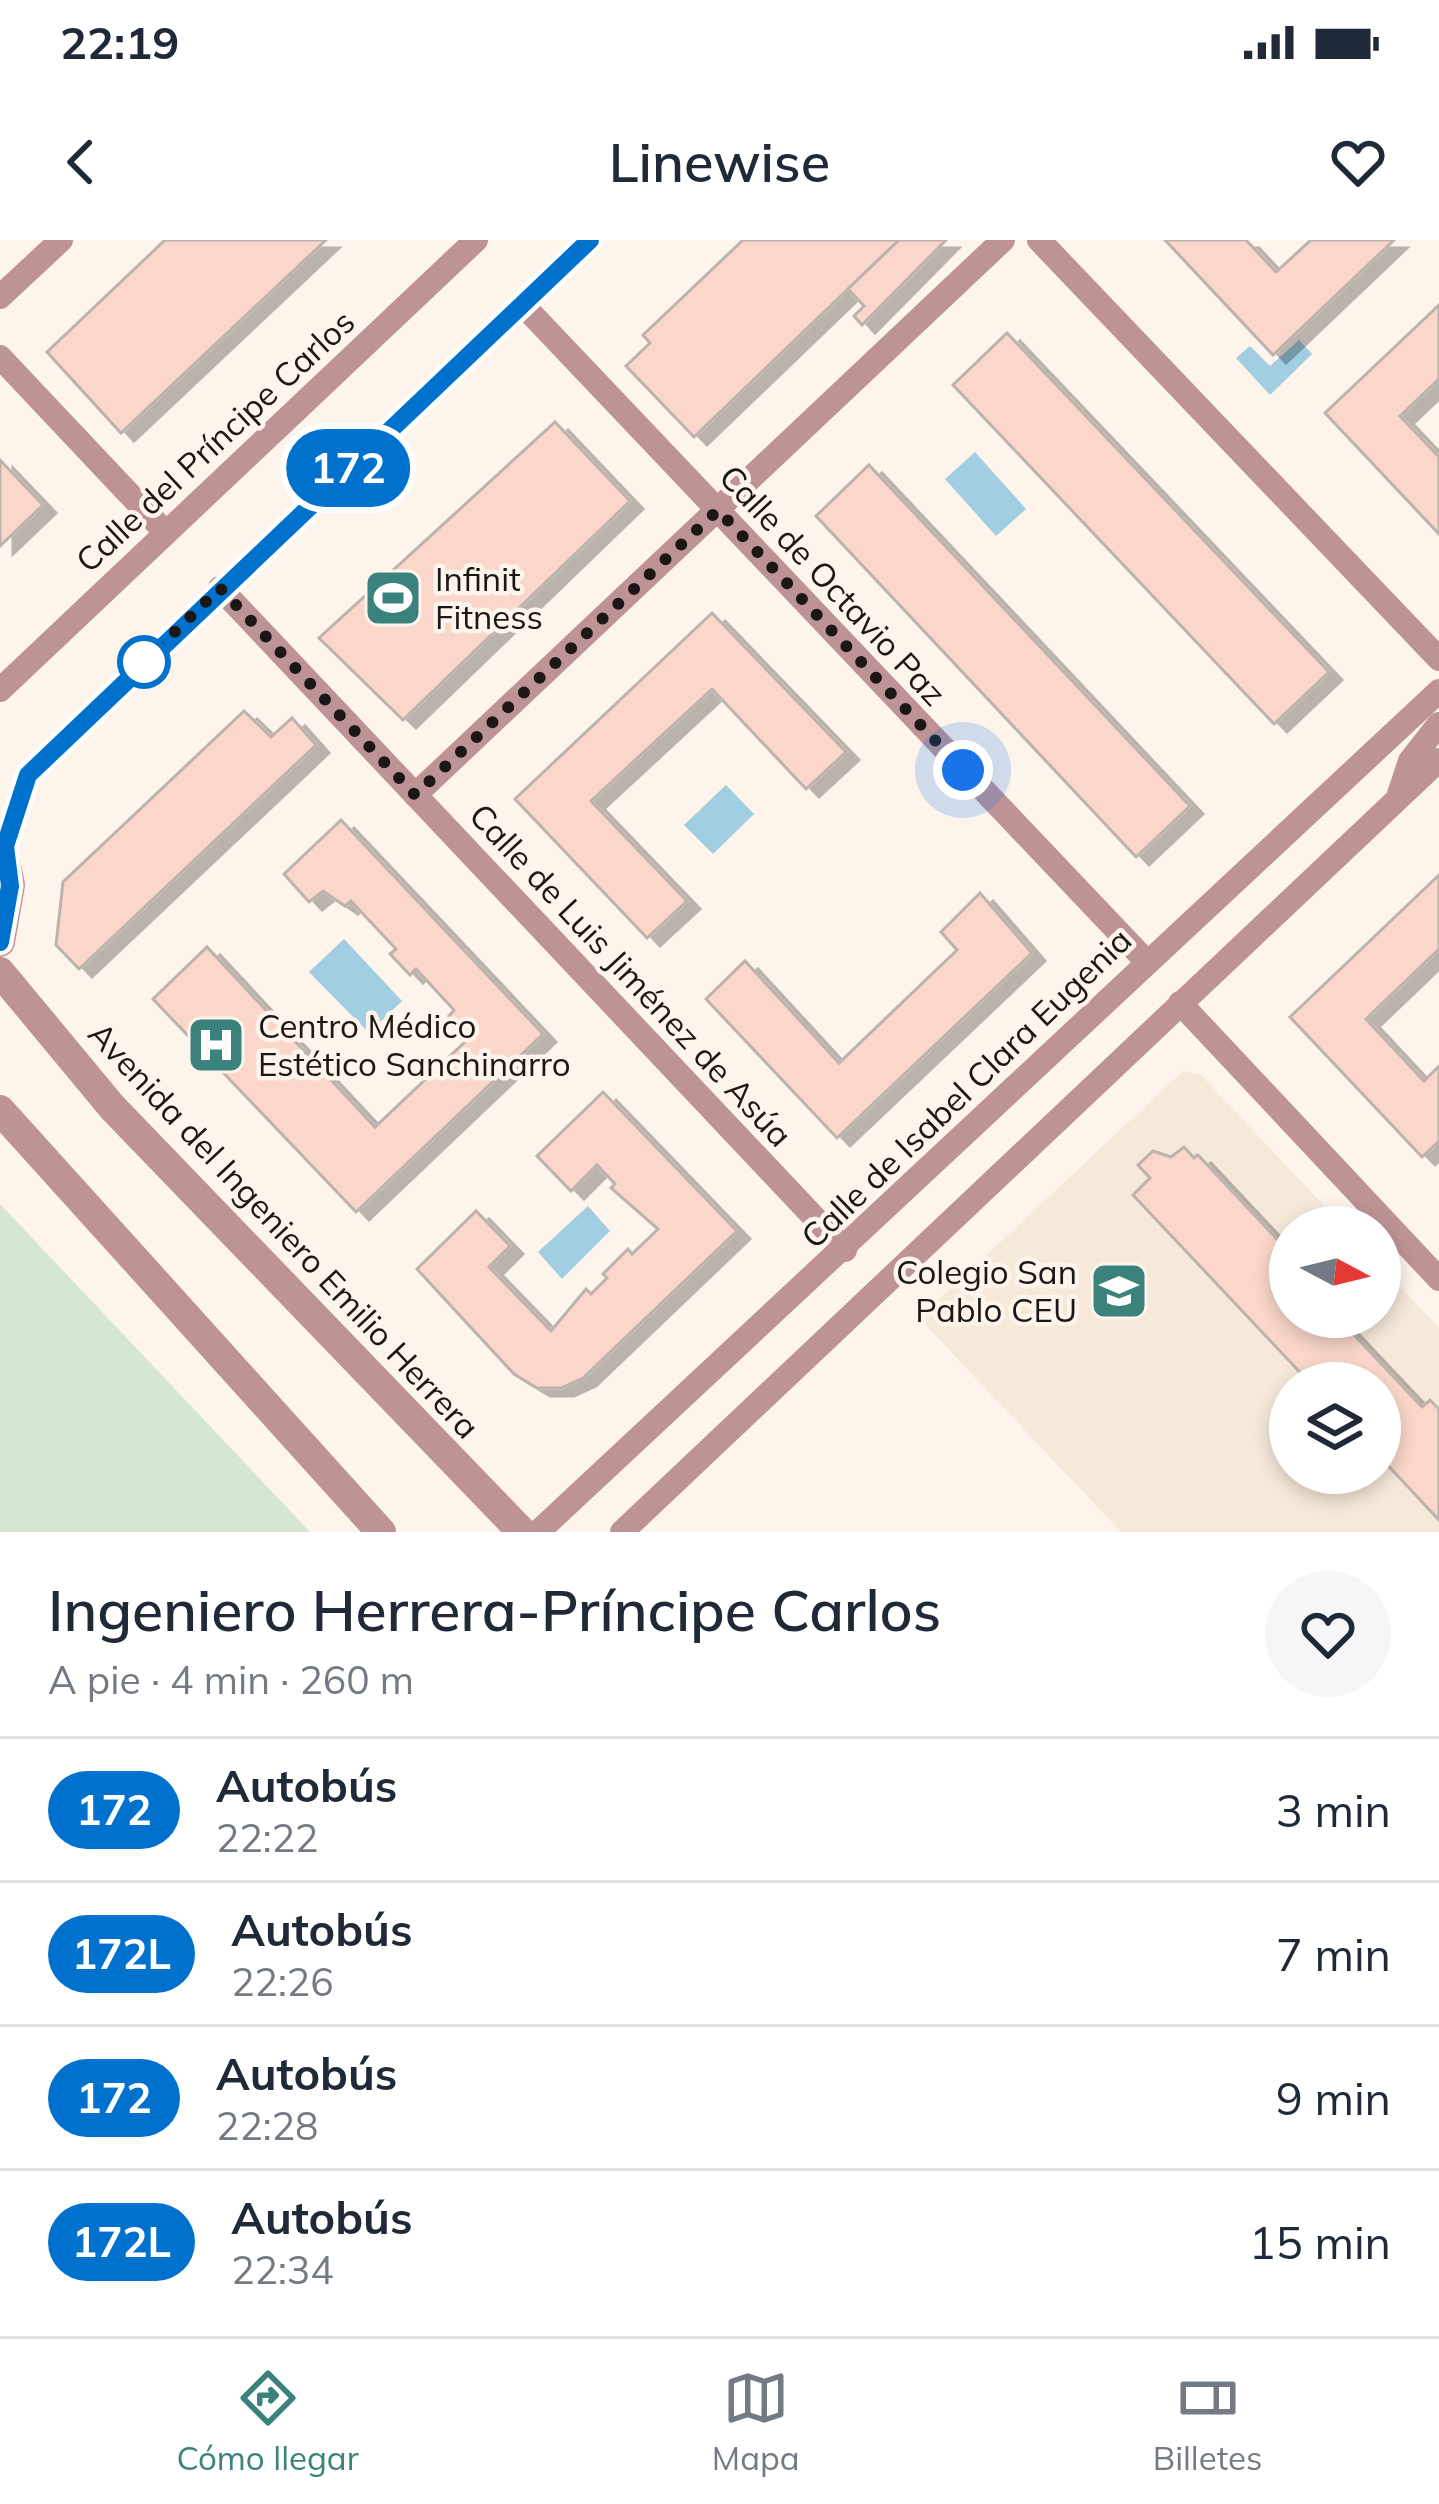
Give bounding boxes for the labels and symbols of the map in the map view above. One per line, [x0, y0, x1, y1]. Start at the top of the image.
street label: Calle del Príncipe Carlos [67, 301, 363, 580]
line badge: 172 [279, 429, 417, 507]
street label: Calle de Octavio Paz [711, 456, 955, 713]
place label: Infinit Fitness [435, 558, 543, 637]
sports icon: Infinit Fitness [362, 567, 424, 629]
unlabelled marker [119, 637, 169, 687]
your location [933, 740, 993, 800]
street label: Calle de Luis Jiménez de Asúa [461, 795, 801, 1155]
street label: Calle de Isabel Clara Eugenia [792, 919, 1139, 1256]
place label: Centro Médico Estético Sanchinarro [258, 1005, 571, 1084]
street label: Avenida del Ingeniero Emilio Herrera [80, 1013, 488, 1446]
hospital icon: Centro Médico Estético Sanchinarro [185, 1014, 247, 1076]
north arrow [1269, 1206, 1401, 1338]
place label: Colegio San Pablo CEU [896, 1251, 1077, 1330]
school or university icon: Colegio San Pablo CEU [1088, 1260, 1150, 1322]

